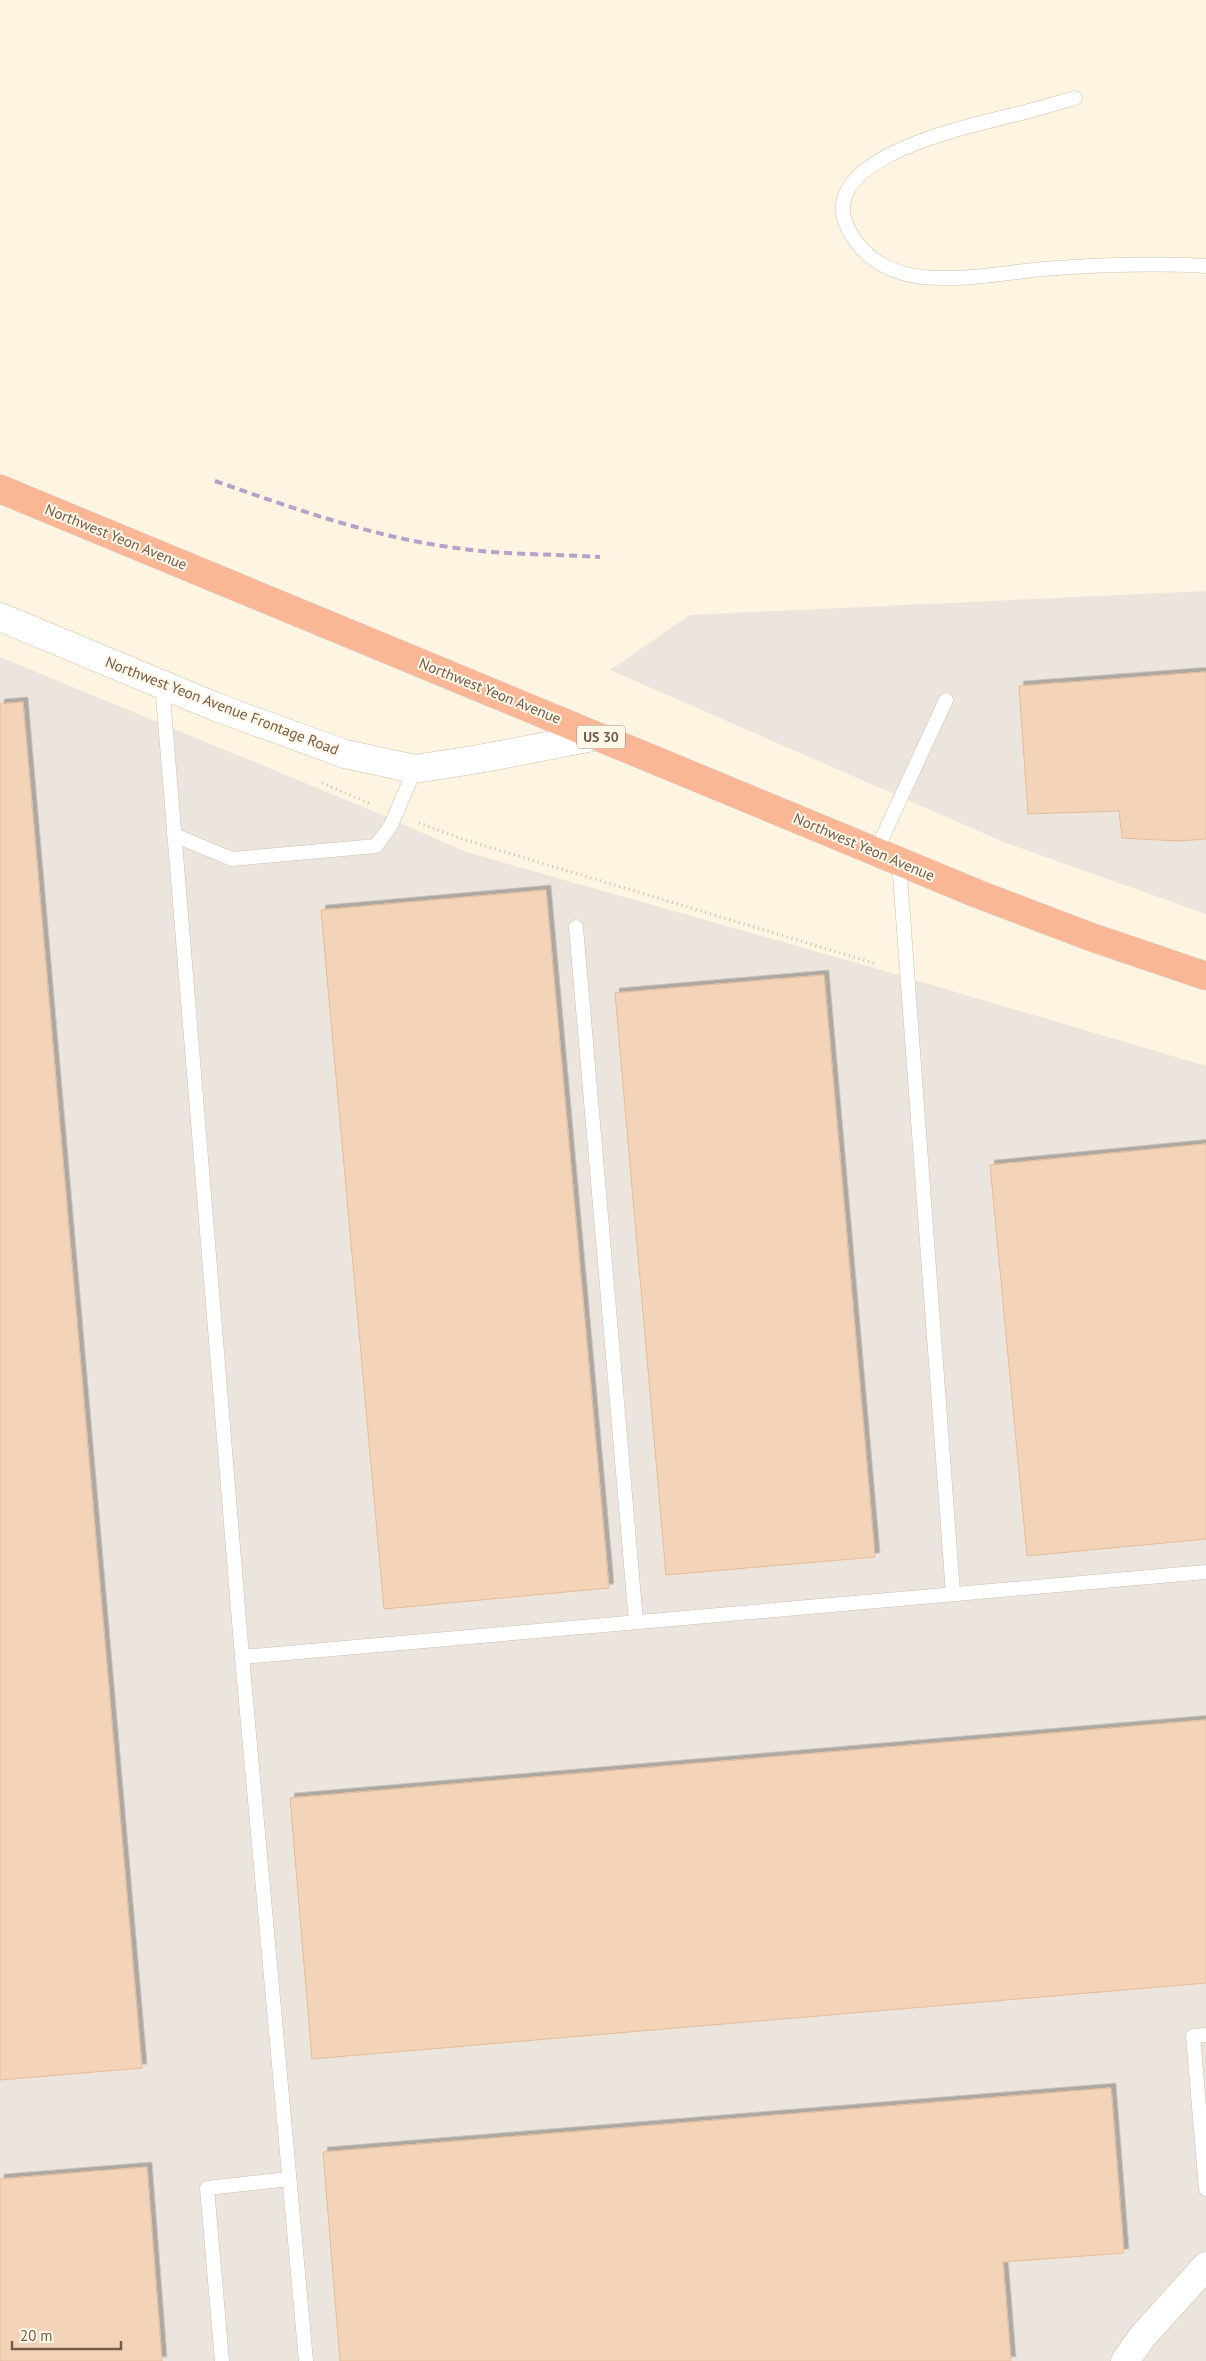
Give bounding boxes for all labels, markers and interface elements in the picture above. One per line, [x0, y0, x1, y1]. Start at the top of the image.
street label: Northwest Yeon Avenue [42, 499, 190, 574]
street label: Northwest Yeon Avenue Frontage Road [103, 652, 342, 759]
street label: Northwest Yeon Avenue [416, 653, 564, 728]
road number: US 30 [577, 726, 625, 749]
street label: Northwest Yeon Avenue [791, 808, 938, 885]
scale bar [12, 2318, 121, 2350]
text: 20 m [20, 2326, 53, 2345]

